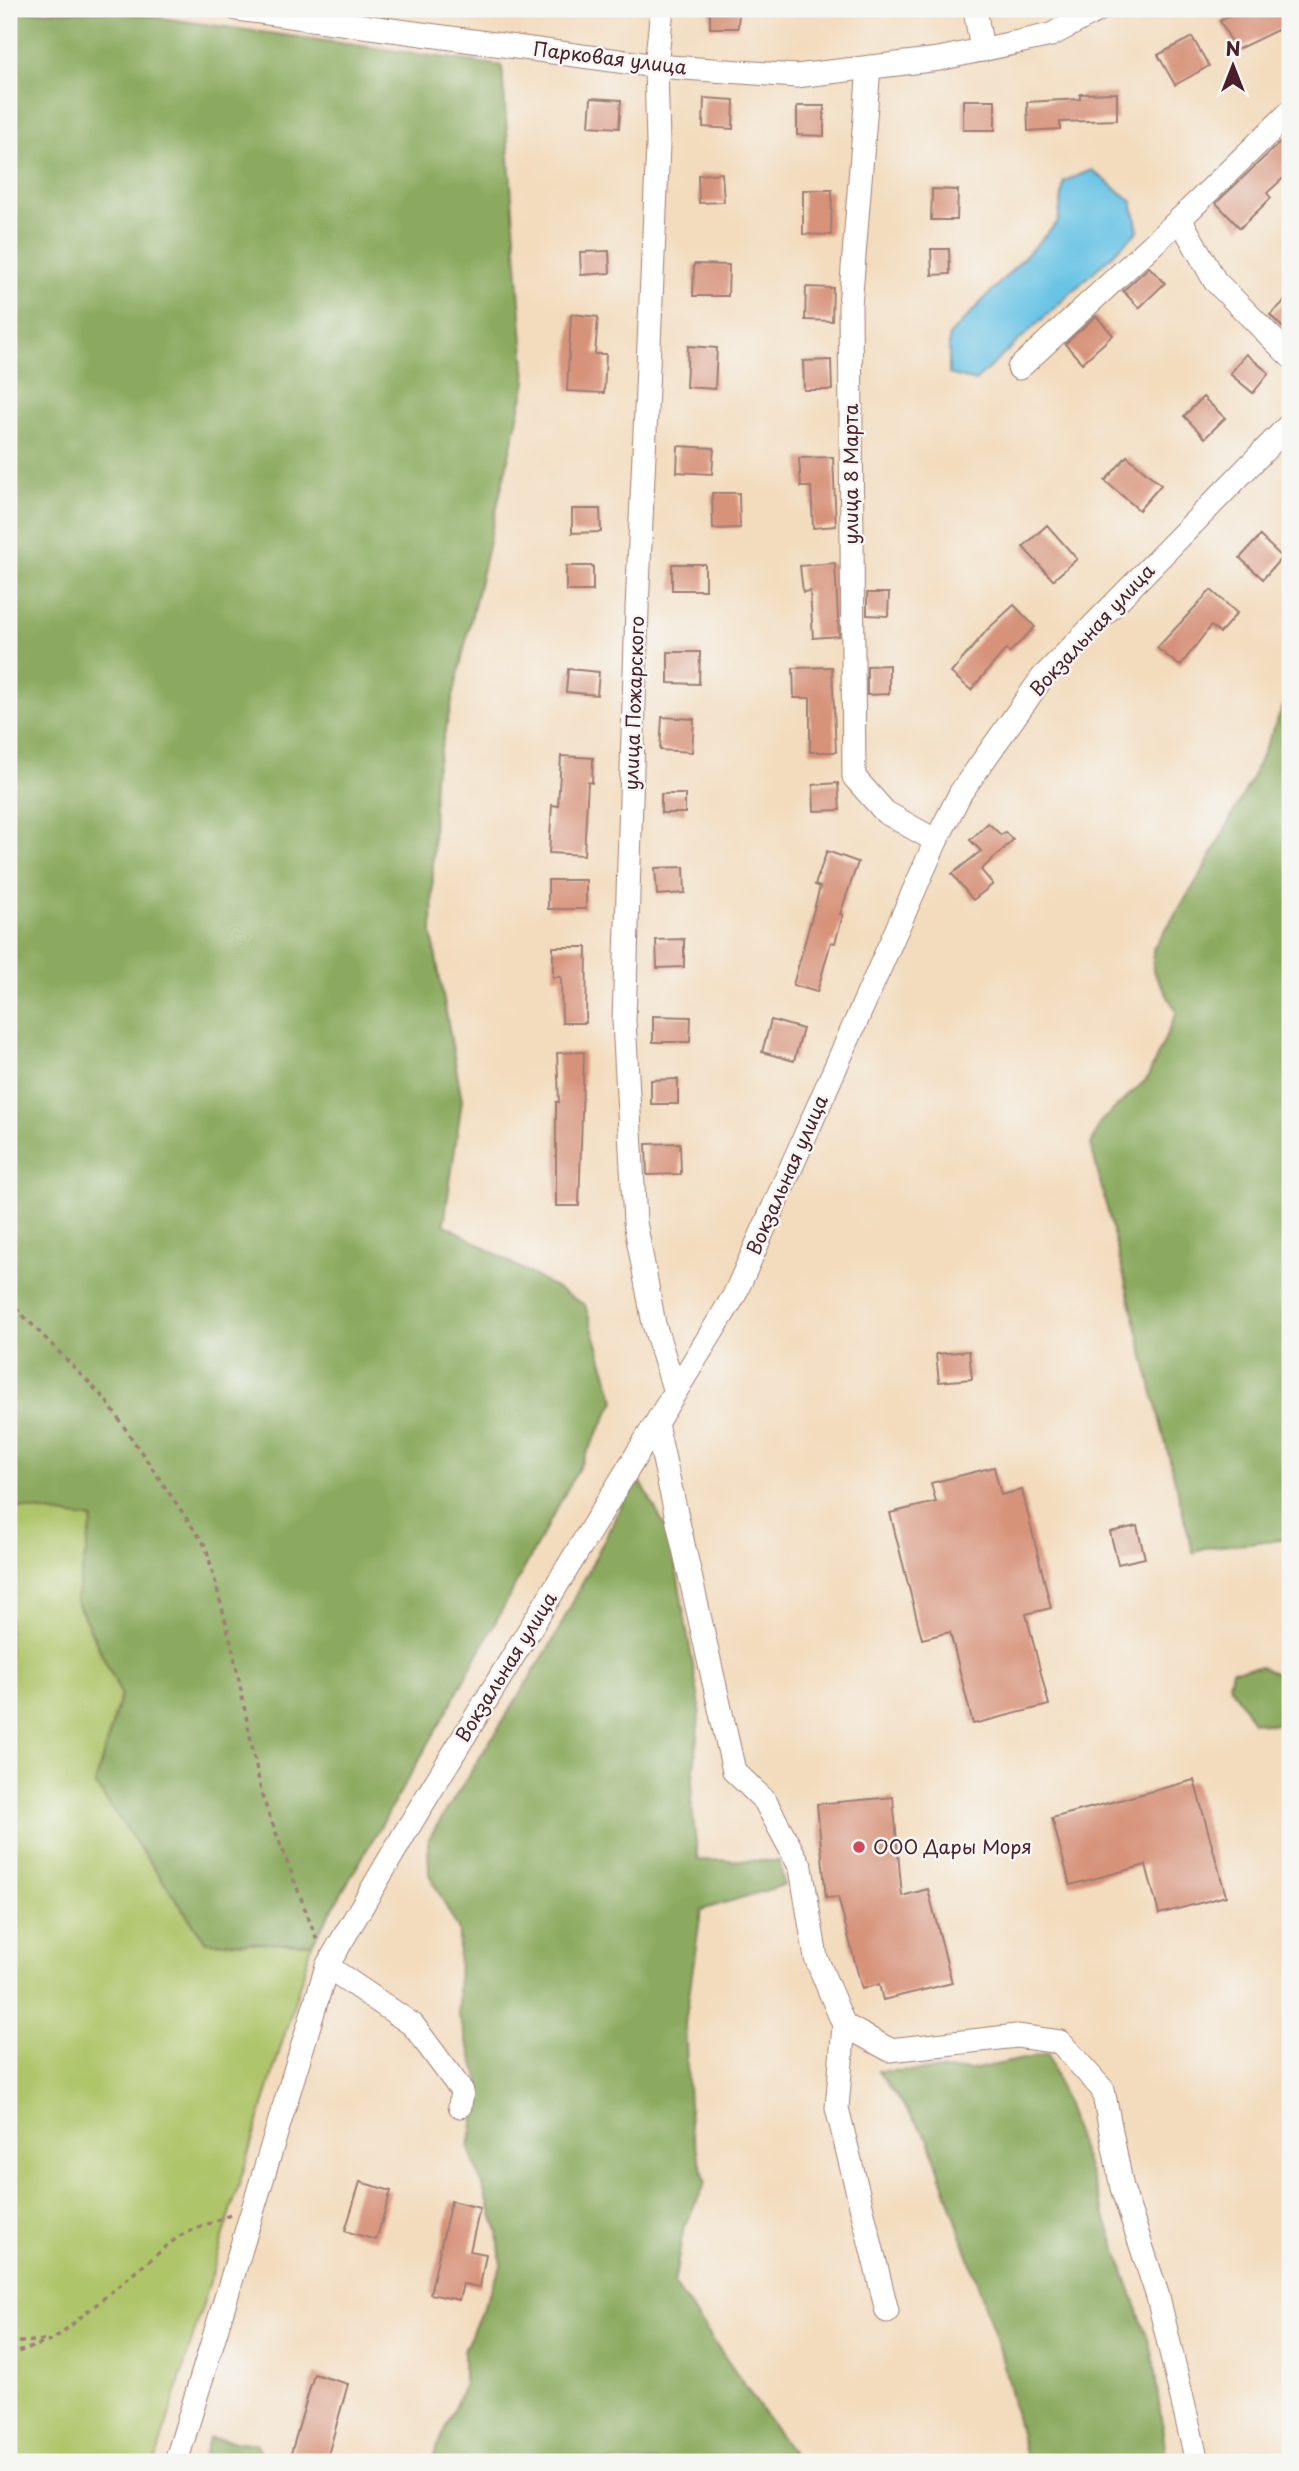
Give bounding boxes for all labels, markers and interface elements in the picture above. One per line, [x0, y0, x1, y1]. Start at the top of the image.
north arrow [1198, 32, 1268, 102]
street label: Парковая улица [532, 34, 689, 80]
text: N [1225, 34, 1241, 62]
street label: улица 8 Марта [836, 403, 864, 544]
street label: Вокзальная улица [1022, 557, 1160, 702]
street label: улица Пожарского [616, 615, 650, 791]
street label: Вокзальная улица [738, 1090, 834, 1259]
street label: Вокзальная улица [448, 1586, 563, 1747]
place label: ООО Дары Моря [873, 1832, 1032, 1860]
marker: ООО Дары Моря [851, 1839, 867, 1855]

